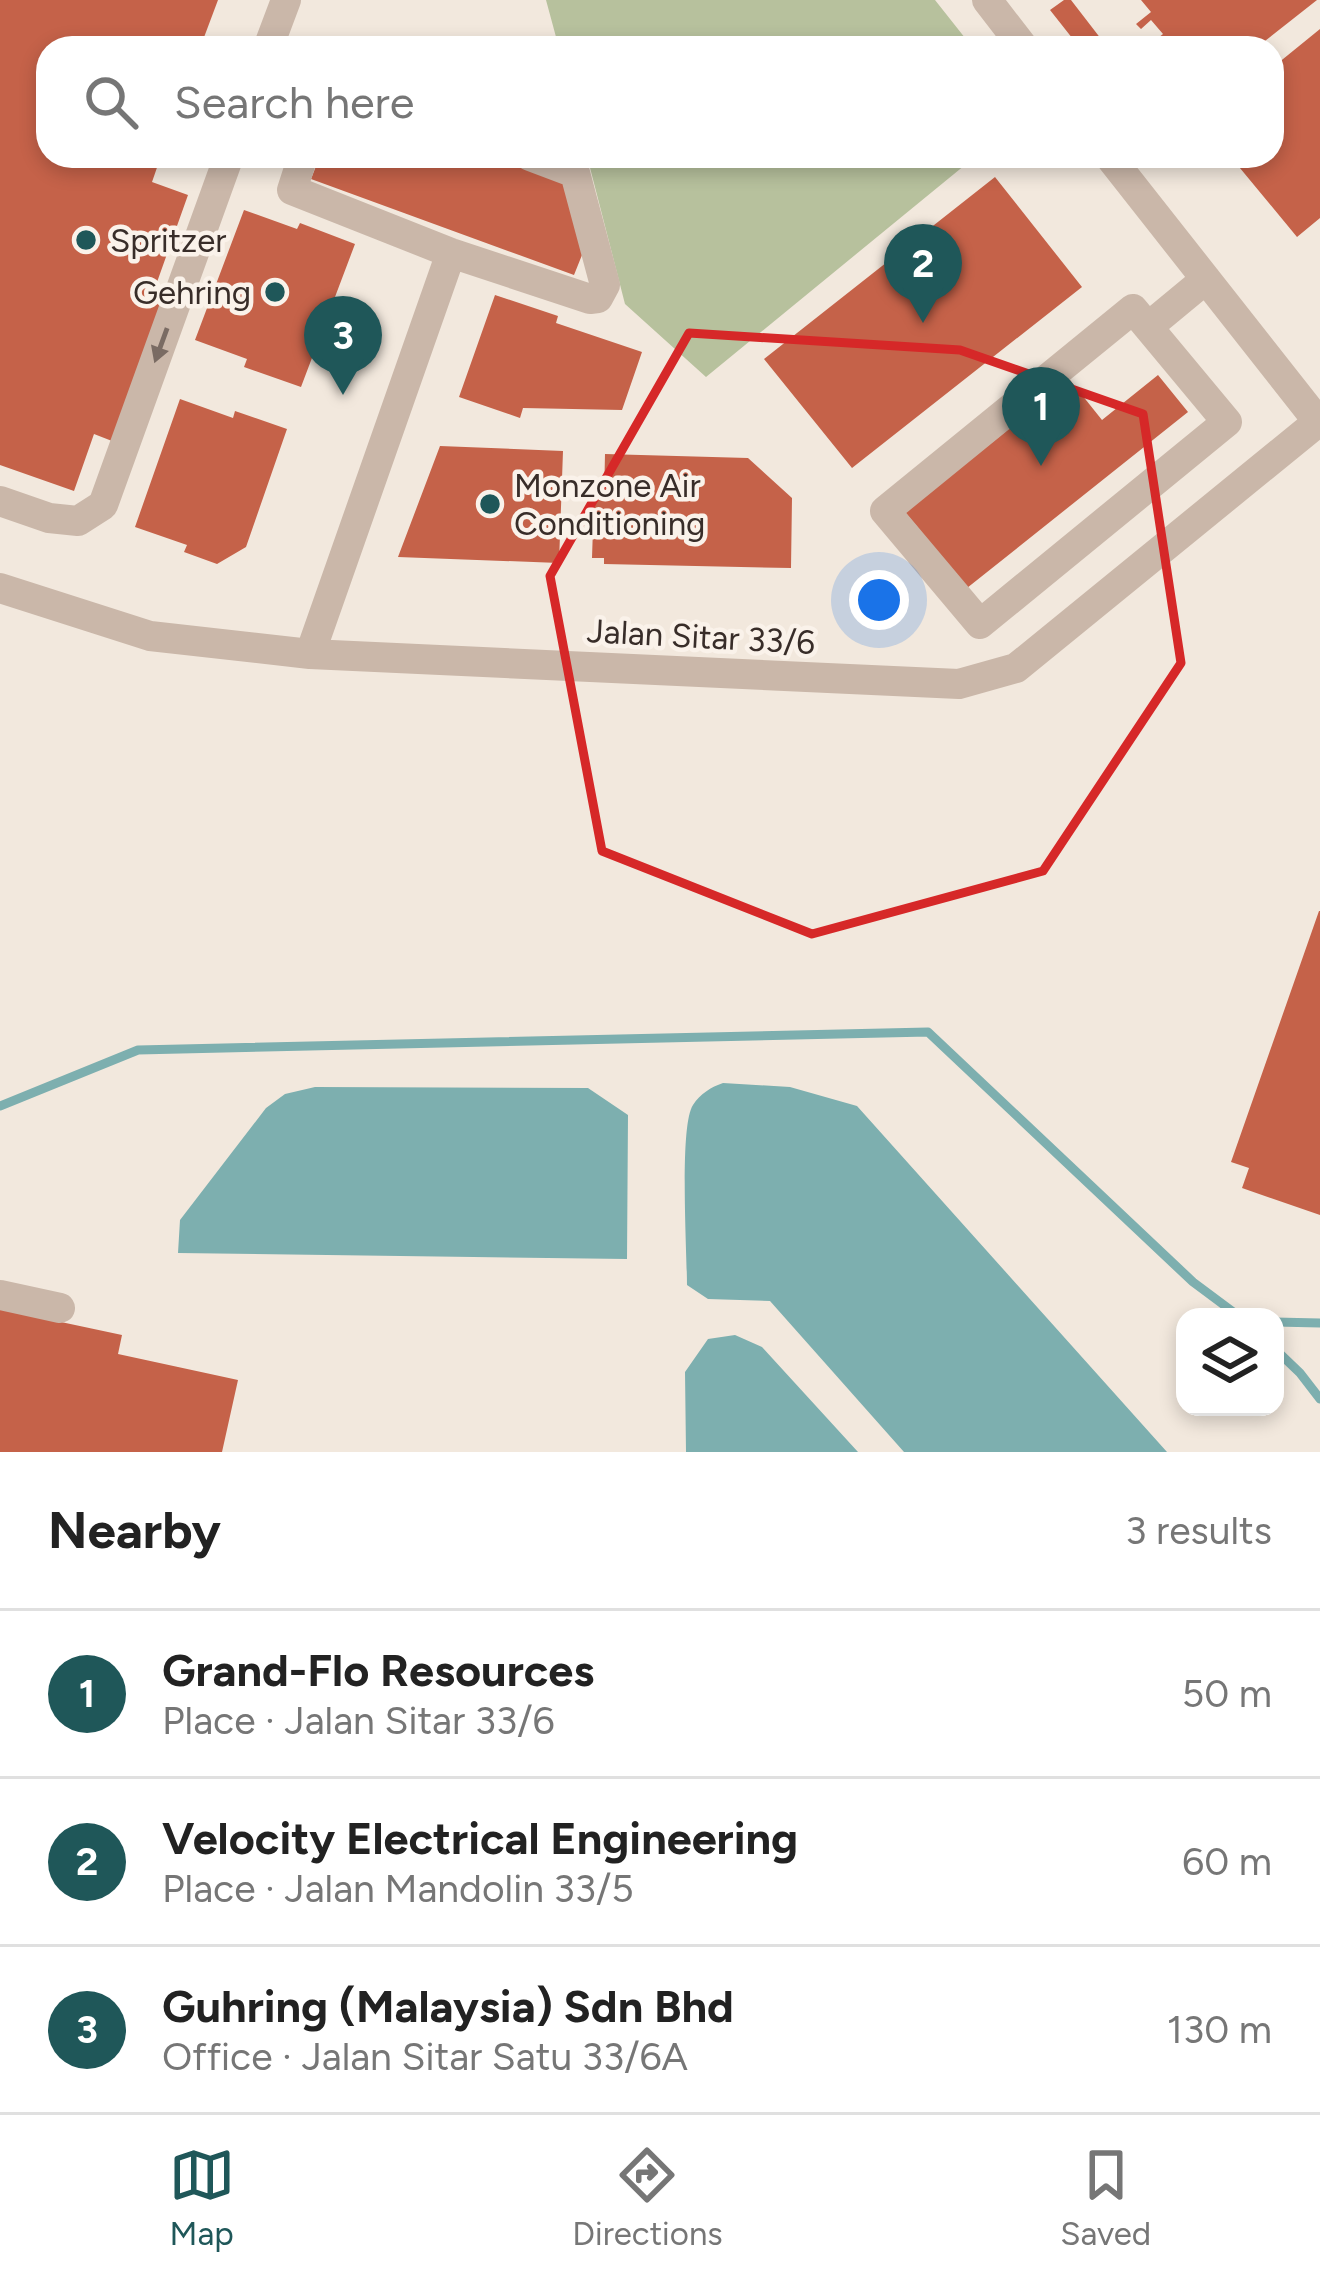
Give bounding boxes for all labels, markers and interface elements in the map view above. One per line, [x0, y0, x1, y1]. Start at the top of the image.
search box [36, 36, 1284, 168]
icon: search [78, 69, 144, 135]
text: Search here [174, 75, 414, 129]
place label: Spritzer [110, 221, 226, 260]
pin: 2 [884, 224, 962, 323]
marker: Spritzer [73, 227, 99, 253]
place label: Gehring [133, 273, 251, 312]
marker: Gehring [262, 279, 288, 305]
pin: 3 [304, 296, 382, 395]
one-way arrow [150, 327, 169, 363]
pin: 1 [1002, 367, 1080, 466]
place label: Monzone Air Conditioning [514, 466, 705, 543]
marker: Monzone Air Conditioning [477, 491, 503, 517]
your location [849, 570, 909, 630]
street label: Jalan Sitar 33/6 [586, 611, 816, 662]
map controls [1176, 1308, 1284, 1416]
button: layers [1176, 1308, 1284, 1416]
text: Nearby [48, 1500, 221, 1561]
text: 3 results [1125, 1507, 1272, 1554]
text: Grand-Flo Resources [162, 1643, 594, 1697]
text: 1 [79, 1670, 95, 1717]
text: 50 m [1182, 1670, 1272, 1717]
text: Place · Jalan Sitar 33/6 [162, 1697, 554, 1744]
text: Velocity Electrical Engineering [162, 1811, 798, 1865]
text: 2 [76, 1838, 98, 1885]
text: 60 m [1182, 1838, 1272, 1885]
text: Place · Jalan Mandolin 33/5 [162, 1865, 634, 1912]
text: Guhring (Malaysia) Sdn Bhd [162, 1979, 734, 2033]
text: 3 [76, 2006, 98, 2053]
text: 130 m [1167, 2006, 1272, 2053]
text: Office · Jalan Sitar Satu 33/6A [162, 2033, 688, 2080]
tab: Map [169, 2142, 235, 2253]
tab: Directions [572, 2142, 723, 2253]
tab: Saved [1060, 2142, 1151, 2253]

